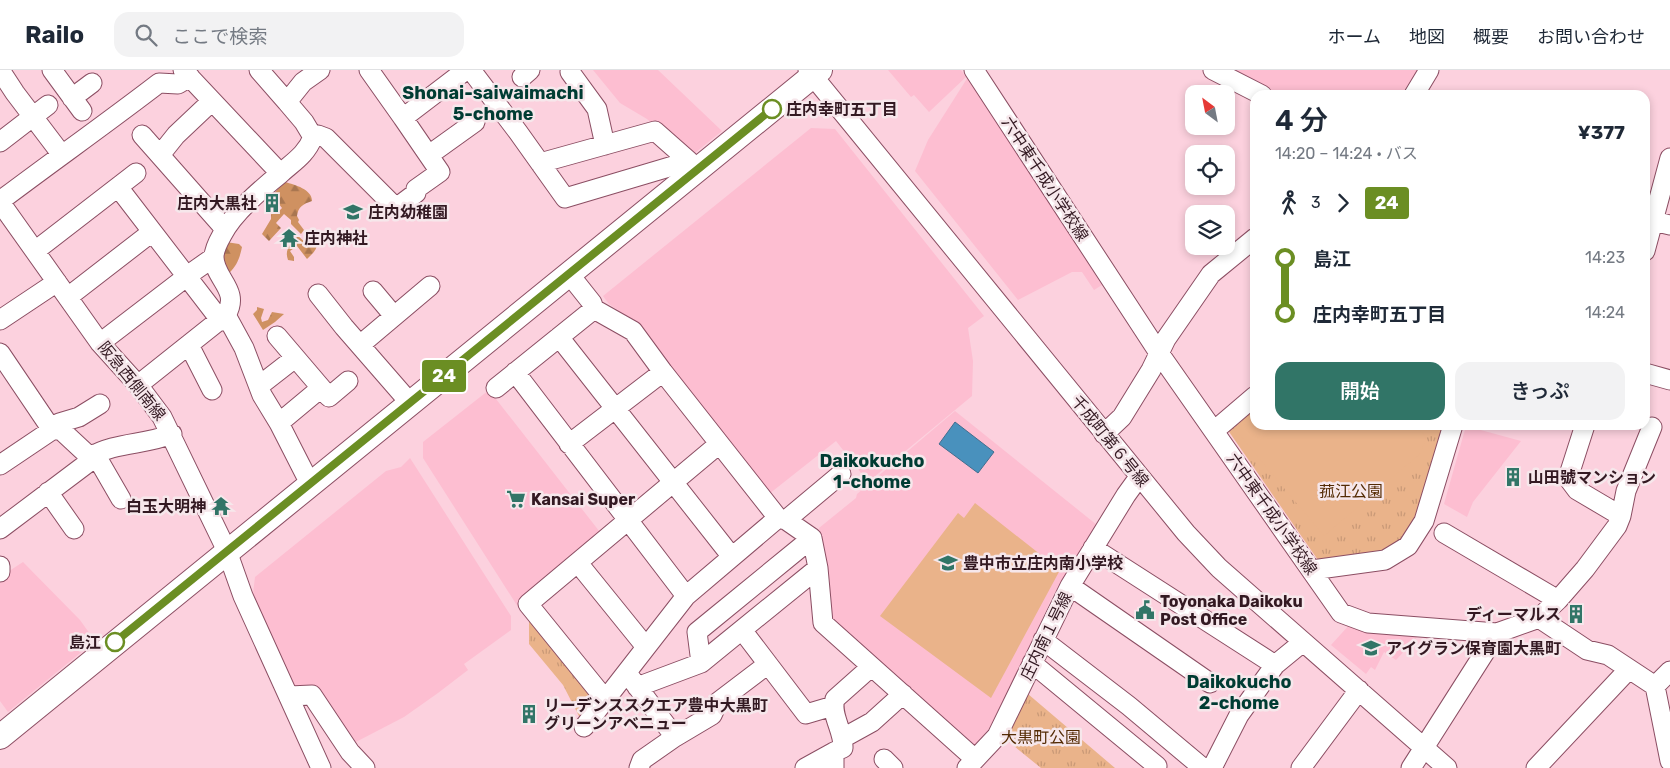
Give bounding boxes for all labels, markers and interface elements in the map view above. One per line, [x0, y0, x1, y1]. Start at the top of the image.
search box [114, 12, 464, 57]
text: Railo [25, 21, 84, 49]
icon: search [132, 21, 160, 49]
text: ここで検索 [172, 25, 267, 48]
text: ホーム [1328, 26, 1381, 48]
text: 地図 [1409, 26, 1445, 48]
text: 概要 [1473, 26, 1509, 48]
text: お問い合わせ [1537, 26, 1645, 48]
district label: Shonai-saiwaimachi 5-chome [402, 82, 584, 125]
north arrow [1185, 85, 1235, 135]
map controls [1185, 85, 1235, 255]
marker: 庄内幸町五丁目 [762, 99, 782, 119]
place label: 庄内幸町五丁目 [786, 100, 898, 119]
text: 4 分 [1275, 104, 1328, 137]
street label: 六中東千成小学校線 [998, 113, 1092, 245]
text: ¥377 [1578, 121, 1625, 144]
text: 14:20 – 14:24 · バス [1275, 144, 1418, 163]
button: locate [1185, 145, 1235, 195]
icon: walk [1275, 189, 1303, 217]
icon: forward [1329, 189, 1357, 217]
building icon: 庄内大黒社 [261, 192, 283, 214]
text: 24 [1375, 192, 1399, 214]
text: 3 [1311, 193, 1321, 212]
place label: 庄内大黒社 [177, 194, 257, 213]
school or university icon: 庄内幼稚園 [342, 201, 364, 223]
place label: 庄内幼稚園 [368, 203, 448, 222]
button: layers [1185, 205, 1235, 255]
temple icon: 庄内神社 [278, 227, 300, 249]
place label: 庄内神社 [304, 229, 368, 248]
text: 島江 [1313, 248, 1351, 271]
text: 14:23 [1585, 248, 1625, 267]
text: 庄内幸町五丁目 [1313, 303, 1446, 326]
text: 14:24 [1585, 303, 1625, 322]
street label: 阪急西側南線 [94, 338, 170, 424]
line badge: 24 [422, 360, 466, 392]
button: 開始 [1275, 362, 1445, 420]
button: きっぷ [1455, 362, 1625, 420]
text: 24 [432, 365, 456, 387]
street label: 千成町第６号線 [1067, 391, 1153, 491]
district label: Daikokucho 1-chome [819, 450, 925, 493]
street label: 六中東千成小学校線 [1223, 450, 1321, 578]
building icon: 山田號マンション [1502, 466, 1524, 488]
place label: 山田號マンション [1528, 468, 1656, 487]
park label: 菰江公園 [1319, 482, 1383, 501]
supermarket icon: Kansai Super [505, 488, 527, 510]
place label: Kansai Super [531, 490, 636, 509]
temple icon: 白玉大明神 [210, 495, 232, 517]
place label: 白玉大明神 [126, 497, 206, 516]
school or university icon: 豊中市立庄内南小学校 [937, 552, 959, 574]
place label: 豊中市立庄内南小学校 [963, 554, 1123, 573]
street label: 庄内南１号線 [1016, 589, 1076, 683]
place label: Toyonaka Daikoku Post Office [1160, 592, 1303, 629]
public building icon: Toyonaka Daikoku Post Office [1134, 599, 1156, 621]
building icon: ディーマルス [1565, 603, 1587, 625]
place label: ディーマルス [1466, 605, 1561, 624]
marker: 島江 [105, 632, 125, 652]
place label: 島江 [69, 633, 101, 652]
school or university icon: アイグラン保育園大黒町 [1360, 637, 1382, 659]
place label: アイグラン保育園大黒町 [1386, 639, 1561, 658]
district label: Daikokucho 2-chome [1186, 671, 1292, 714]
place label: リーデンススクエア豊中大黒町 グリーンアベニュー [544, 696, 768, 733]
building icon: リーデンススクエア豊中大黒町 グリーンアベニュー [518, 703, 540, 725]
park label: 大黒町公園 [1001, 728, 1081, 747]

